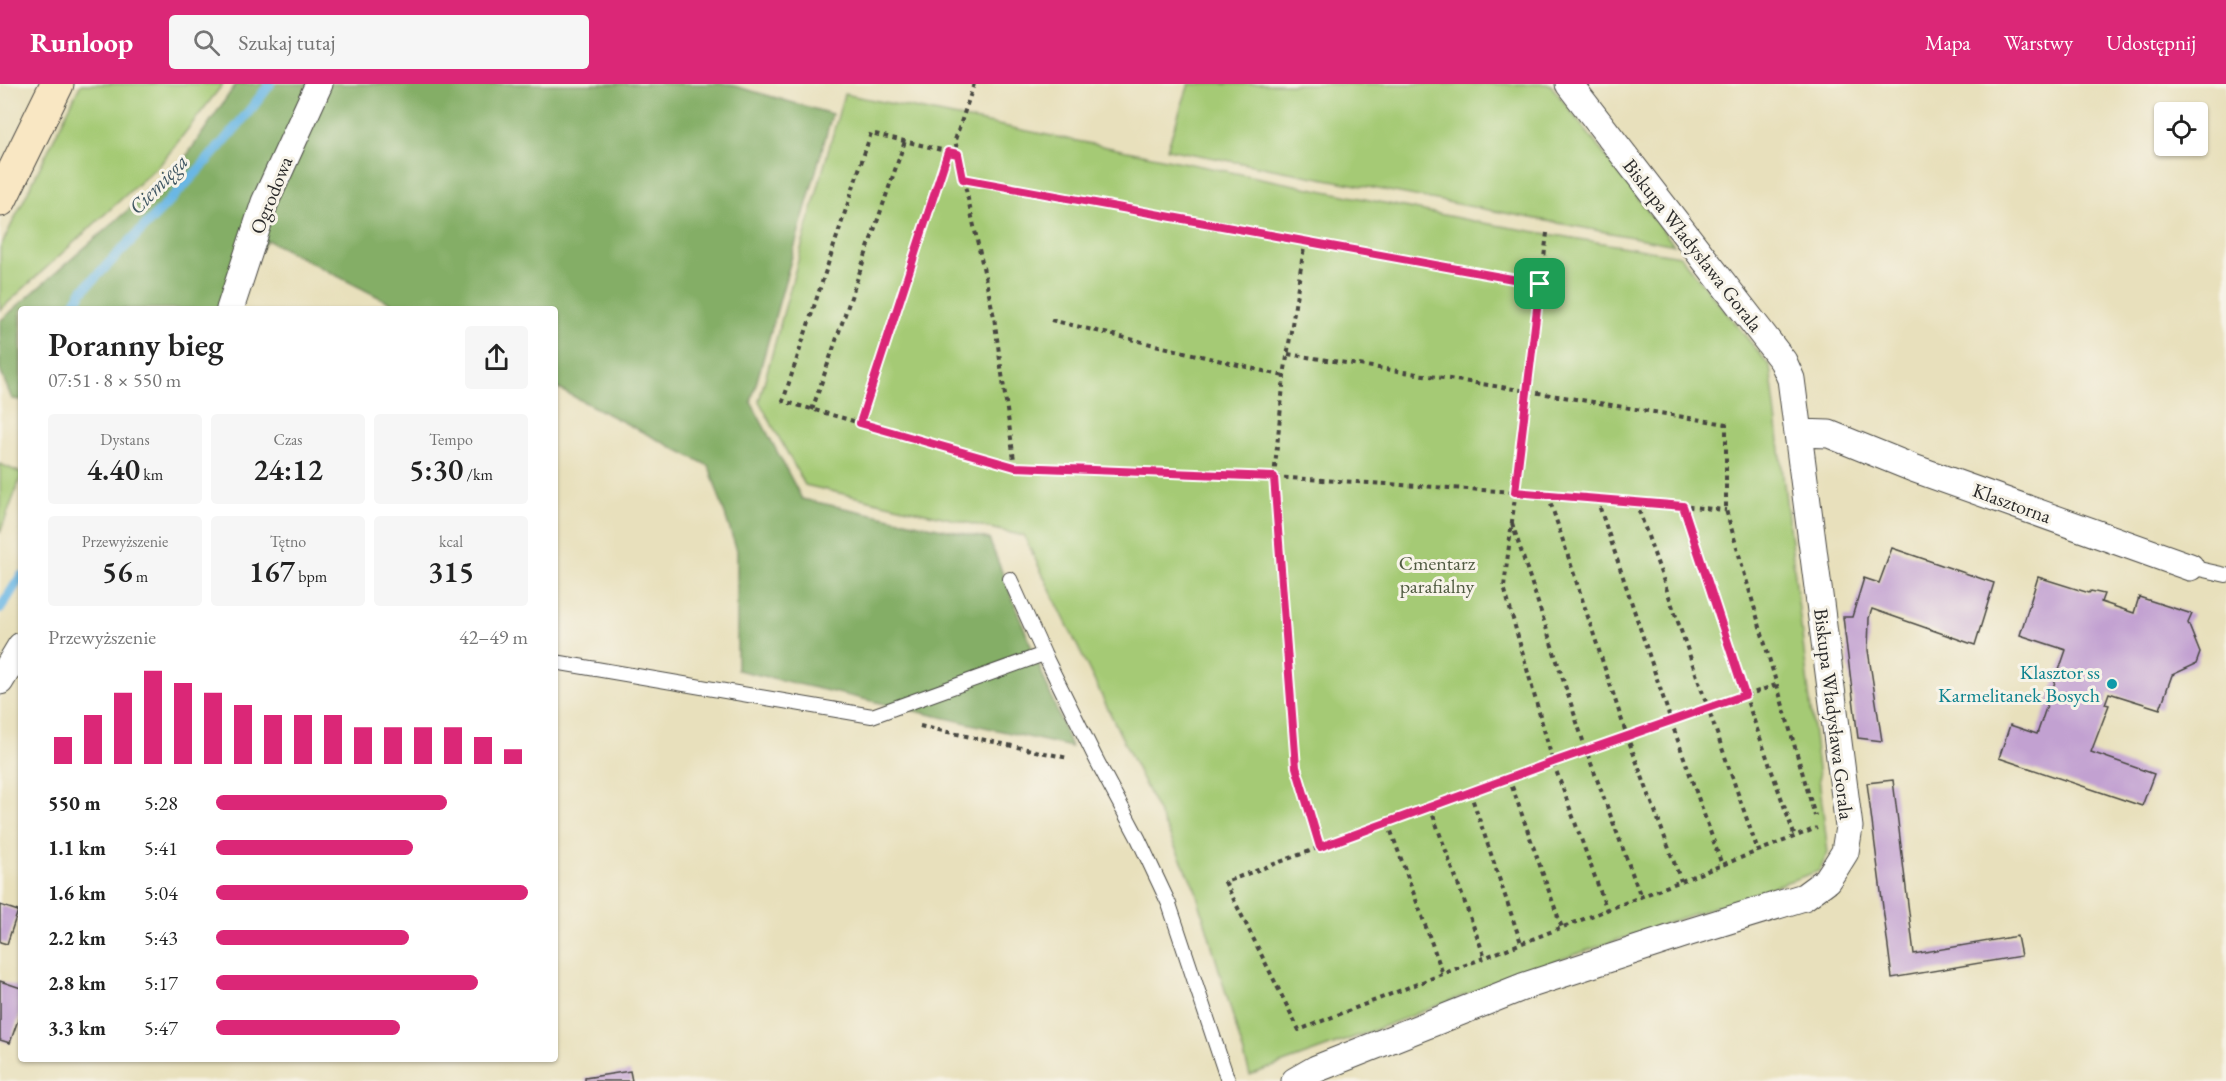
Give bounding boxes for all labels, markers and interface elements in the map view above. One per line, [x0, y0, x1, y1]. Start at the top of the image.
search box [169, 15, 589, 69]
text: Runloop [30, 24, 133, 60]
icon: search [190, 26, 223, 59]
text: Szukaj tutaj [238, 28, 336, 57]
text: Mapa [1925, 29, 1971, 56]
text: Warstwy [2004, 29, 2073, 56]
text: Udostępnij [2106, 29, 2196, 56]
map controls [2154, 102, 2208, 156]
button: locate [2154, 102, 2208, 156]
water label: Ciemięga [123, 148, 193, 220]
street label: Ogrodowa [244, 152, 298, 238]
street label: Biskupa Władysława Gorala [1617, 153, 1769, 337]
pin [1514, 258, 1565, 309]
icon: arrive [1523, 267, 1556, 300]
text: Poranny bieg [48, 323, 224, 366]
button: share [465, 326, 528, 389]
text: 07:51 · 8 × 550 m [48, 367, 181, 393]
text: Dystans [100, 429, 150, 450]
text: Czas [274, 429, 302, 450]
text: Tempo [429, 429, 473, 450]
text: 4.40 [87, 450, 140, 489]
text: 24:12 [253, 450, 323, 489]
text: 5:30 [409, 450, 463, 489]
text: km [140, 464, 163, 485]
text: /km [463, 464, 493, 485]
street label: Klasztorna [1969, 477, 2055, 529]
text: Przewyższenie [82, 531, 168, 552]
text: Tętno [270, 531, 306, 552]
text: kcal [439, 531, 463, 552]
park label: Cmentarz parafialny [1399, 550, 1476, 599]
text: 56 [102, 552, 133, 591]
text: 167 [249, 552, 295, 591]
text: 315 [428, 552, 474, 591]
text: m [133, 566, 148, 587]
text: bpm [295, 566, 327, 587]
street label: Biskupa Władysława Gorala [1808, 607, 1860, 821]
text: Przewyższenie [48, 624, 156, 650]
text: 42–49 m [459, 624, 528, 650]
place label: Klasztor ss Karmelitanek Bosych [1938, 659, 2100, 708]
marker: Klasztor ss Karmelitanek Bosych [2105, 677, 2119, 691]
text: 550 m [48, 790, 101, 816]
text: 5:28 [144, 790, 178, 816]
text: 1.1 km [48, 835, 106, 861]
text: 5:41 [144, 835, 178, 861]
text: 1.6 km [48, 880, 106, 906]
text: 5:04 [144, 880, 178, 906]
text: 2.2 km [48, 925, 106, 951]
text: 5:43 [144, 925, 178, 951]
text: 2.8 km [48, 970, 106, 996]
text: 5:17 [144, 970, 178, 996]
text: 3.3 km [48, 1015, 106, 1041]
text: 5:47 [144, 1015, 178, 1041]

